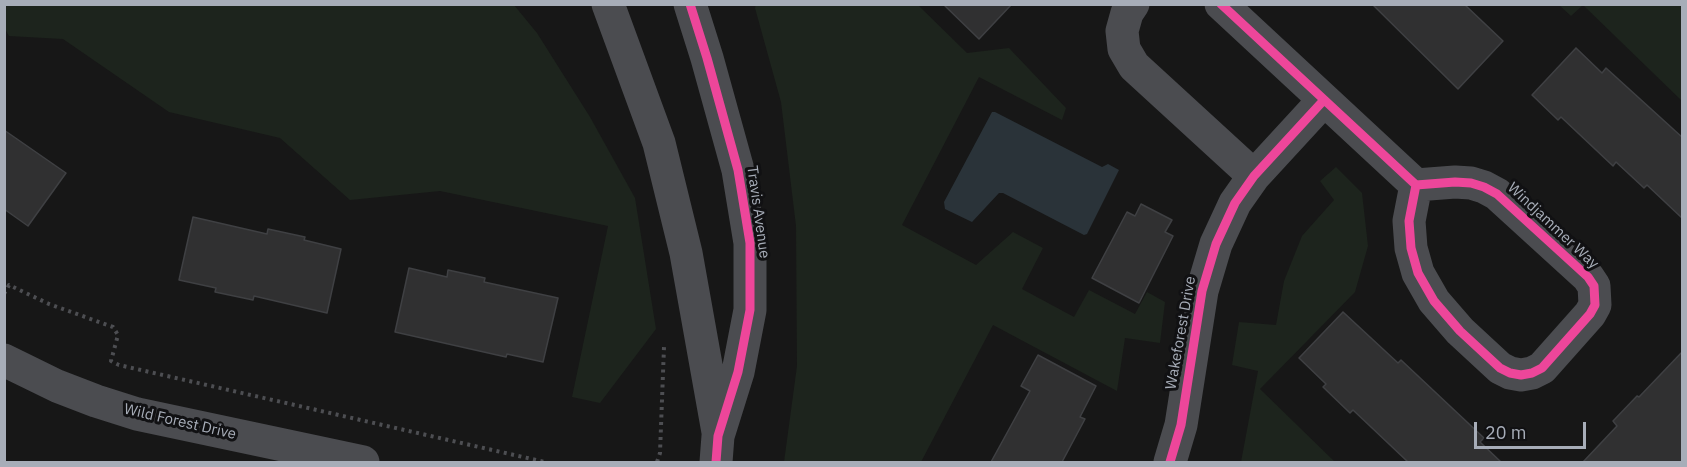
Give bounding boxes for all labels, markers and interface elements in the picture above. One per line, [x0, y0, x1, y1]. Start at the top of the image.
street label: Travis Avenue [743, 165, 773, 259]
street label: Windjammer Way [1504, 179, 1602, 273]
street label: Wakeforest Drive [1162, 275, 1200, 391]
street label: Wild Forest Drive [122, 400, 238, 444]
scale bar [1477, 410, 1590, 448]
text: 20 m [1485, 421, 1527, 444]

